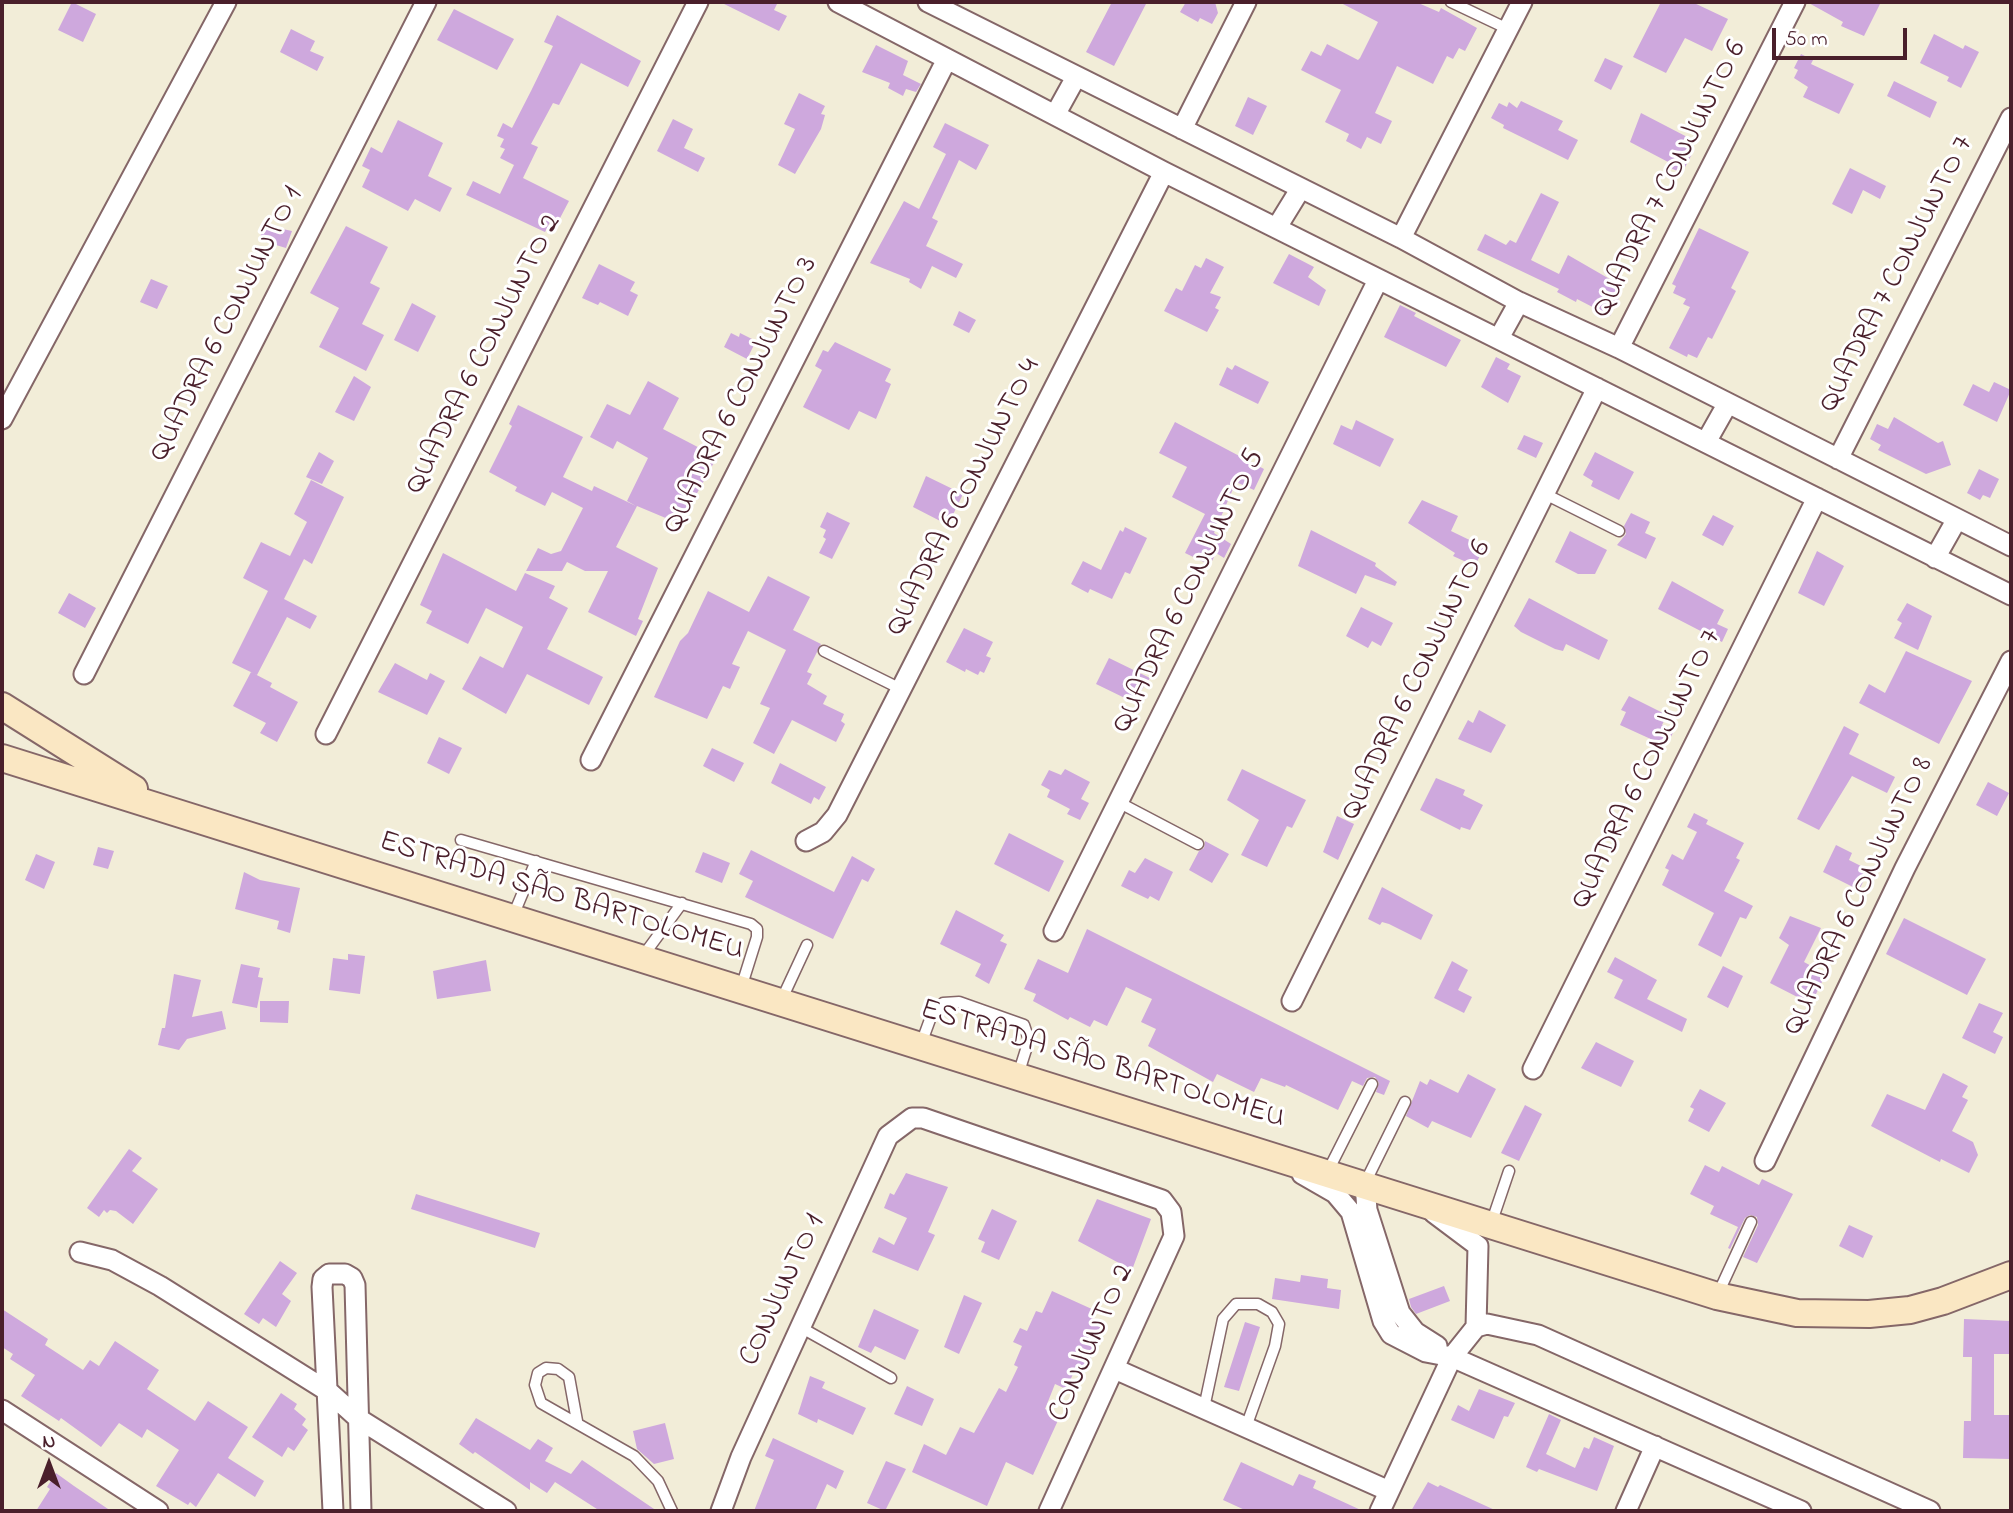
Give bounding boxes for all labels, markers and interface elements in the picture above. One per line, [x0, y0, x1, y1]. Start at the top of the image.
scale bar [1775, 14, 1910, 58]
text: 50 m [1785, 25, 1828, 55]
street label: QUADRA 7 CONJUNTO 6 [1585, 35, 1757, 325]
street label: QUADRA 7 CONJUNTO 7 [1813, 131, 1983, 419]
street label: QUADRA 6 CONJUNTO 1 [143, 182, 313, 468]
street label: QUADRA 6 CONJUNTO 2 [399, 209, 571, 501]
street label: QUADRA 6 CONJUNTO 3 [656, 251, 828, 541]
street label: QUADRA 6 CONJUNTO 4 [879, 353, 1051, 643]
street label: QUADRA 6 CONJUNTO 5 [1106, 444, 1274, 740]
street label: QUADRA 6 CONJUNTO 6 [1334, 535, 1502, 827]
street label: QUADRA 6 CONJUNTO 7 [1565, 624, 1731, 916]
street label: QUADRA 6 CONJUNTO 8 [1777, 752, 1943, 1042]
street label: ESTRADA SÃO BARTOLOMEU [374, 825, 748, 971]
street label: ESTRADA SÃO BARTOLOMEU [915, 993, 1289, 1139]
street label: CONJUNTO 1 [733, 1209, 835, 1373]
street label: CONJUNTO 2 [1042, 1260, 1144, 1428]
north arrow [14, 1429, 84, 1499]
text: N [43, 1429, 55, 1456]

